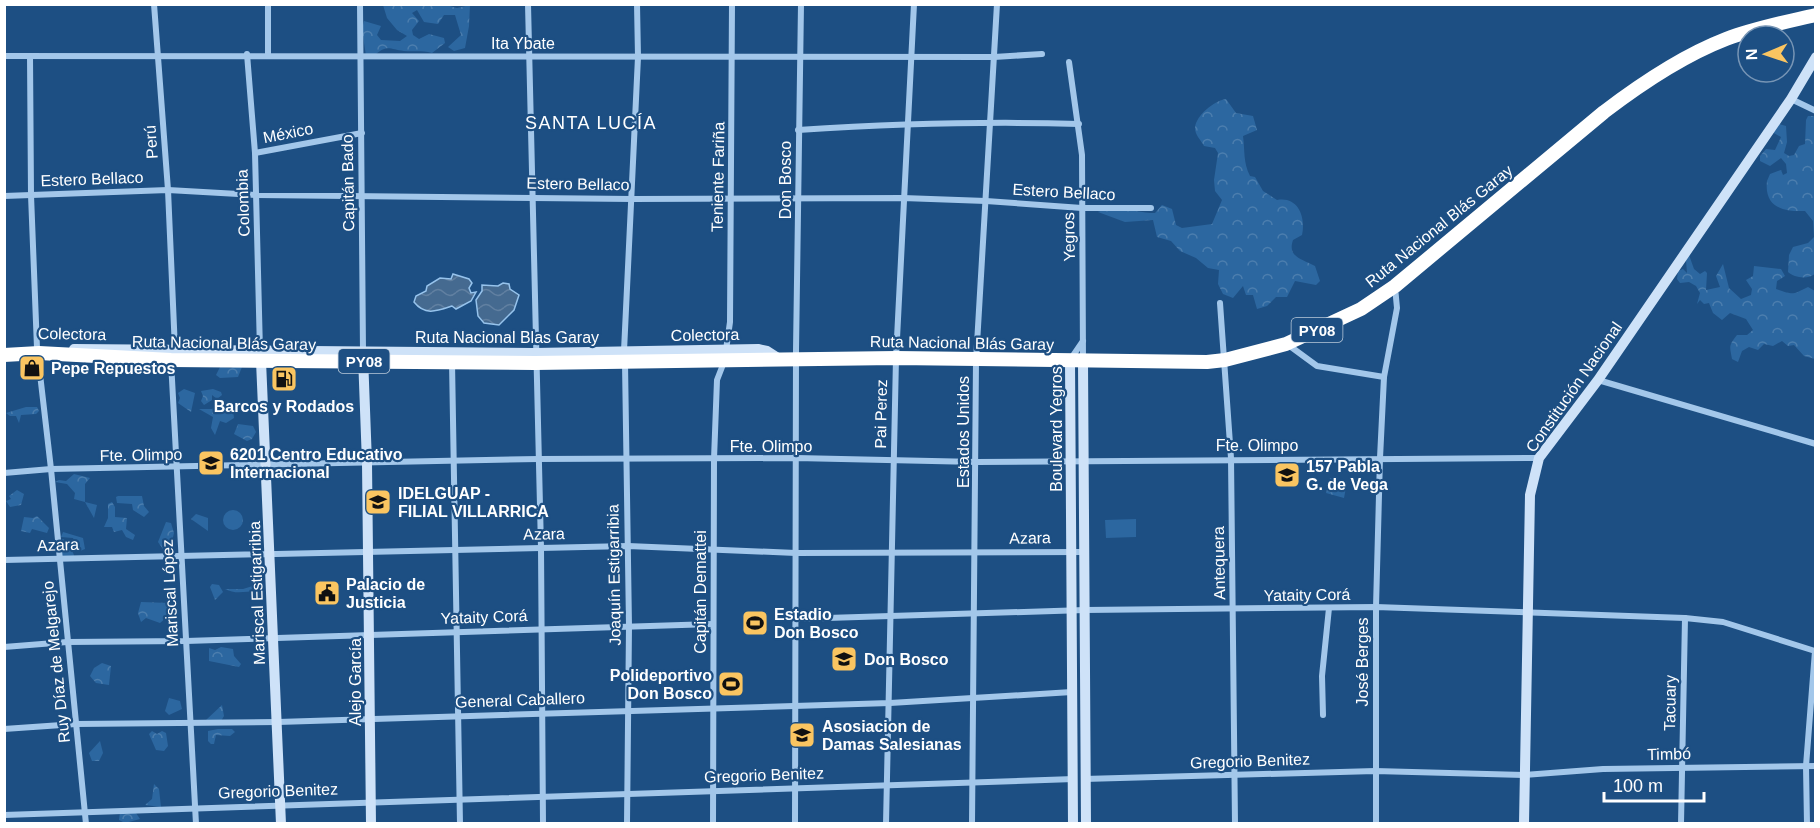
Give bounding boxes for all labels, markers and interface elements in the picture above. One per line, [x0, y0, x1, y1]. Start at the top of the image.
north arrow [1736, 24, 1796, 84]
street label: Ita Ybate [491, 35, 555, 52]
text: N [1743, 48, 1760, 61]
district label: SANTA LUCÍA [525, 113, 657, 133]
street label: México [262, 120, 315, 146]
street label: Teniente Fariña [709, 122, 727, 232]
street label: Perú [141, 125, 161, 159]
street label: Capitán Bado [339, 134, 357, 232]
street label: Don Bosco [777, 141, 794, 219]
street label: Ruta Nacional Blás Garay [1362, 161, 1516, 291]
street label: Estero Bellaco [40, 169, 144, 189]
street label: Colombia [233, 169, 253, 237]
street label: Estero Bellaco [526, 175, 630, 193]
street label: Estero Bellaco [1012, 181, 1116, 203]
street label: Yegros [1060, 212, 1078, 262]
road number: PY08 [1292, 318, 1342, 342]
street label: Constitución Nacional [1523, 319, 1625, 455]
street label: Colectora [38, 325, 106, 343]
street label: Colectora [671, 326, 739, 344]
street label: Ruta Nacional Blas Garay [415, 329, 599, 346]
street label: Ruta Nacional Blás Garay [132, 333, 316, 353]
street label: Ruta Nacional Blás Garay [870, 333, 1054, 353]
road number: PY08 [338, 349, 389, 373]
shop icon: Pepe Repuestos [17, 353, 47, 383]
place label: Pepe Repuestos [51, 360, 176, 377]
fuel station icon: Barcos y Rodados [269, 364, 299, 394]
street label: Boulevard Yegros [1048, 366, 1065, 492]
street label: Estados Unidos [955, 376, 972, 488]
street label: Pai Perez [872, 379, 890, 449]
place label: Barcos y Rodados [214, 398, 354, 415]
street label: Fte. Olimpo [1216, 437, 1298, 454]
street label: Fte. Olimpo [730, 438, 812, 455]
street label: Fte. Olimpo [100, 446, 183, 464]
place label: 6201 Centro Educativo Internacional [230, 446, 403, 481]
school or university icon: 6201 Centro Educativo Internacional [196, 448, 226, 478]
place label: 157 Pabla G. de Vega [1306, 458, 1388, 493]
school or university icon: 157 Pabla G. de Vega [1272, 460, 1302, 490]
place label: IDELGUAP - FILIAL VILLARRICA [398, 485, 549, 520]
school or university icon: IDELGUAP - FILIAL VILLARRICA [363, 487, 393, 517]
street label: Joaquín Estigarribia [604, 504, 624, 646]
street label: Mariscal Estigarribia [246, 521, 268, 665]
street label: Azara [523, 525, 565, 543]
street label: Antequera [1210, 526, 1228, 600]
street label: Azara [1009, 529, 1051, 547]
street label: Capitán Demattei [692, 530, 709, 654]
street label: Azara [37, 536, 79, 554]
street label: Mariscal López [159, 539, 181, 647]
place label: Palacio de Justicia [346, 576, 425, 611]
public building icon: Palacio de Justicia [312, 578, 342, 608]
street label: Ruy Díaz de Melgarejo [39, 580, 73, 744]
street label: Yataity Corá [1263, 586, 1351, 604]
place label: Estadio Don Bosco [774, 606, 859, 641]
street label: Yataity Corá [440, 607, 528, 627]
sports icon: Estadio Don Bosco [740, 608, 770, 638]
street label: José Berges [1354, 618, 1371, 706]
street label: Alejo García [347, 638, 364, 726]
school or university icon: Don Bosco [829, 644, 859, 674]
place label: Don Bosco [864, 651, 949, 668]
place label: Polideportivo Don Bosco [610, 667, 712, 702]
sports icon: Polideportivo Don Bosco [716, 669, 746, 699]
street label: Tacuary [1661, 675, 1679, 731]
street label: General Caballero [455, 689, 585, 711]
place label: Asosiacion de Damas Salesianas [822, 718, 962, 753]
school or university icon: Asosiacion de Damas Salesianas [787, 720, 817, 750]
street label: Timbó [1647, 745, 1691, 763]
street label: Gregorio Benitez [1190, 750, 1310, 772]
street label: Gregorio Benitez [704, 764, 824, 786]
scale bar [1604, 765, 1704, 803]
text: 100 m [1613, 776, 1663, 796]
street label: Gregorio Benitez [218, 780, 338, 802]

